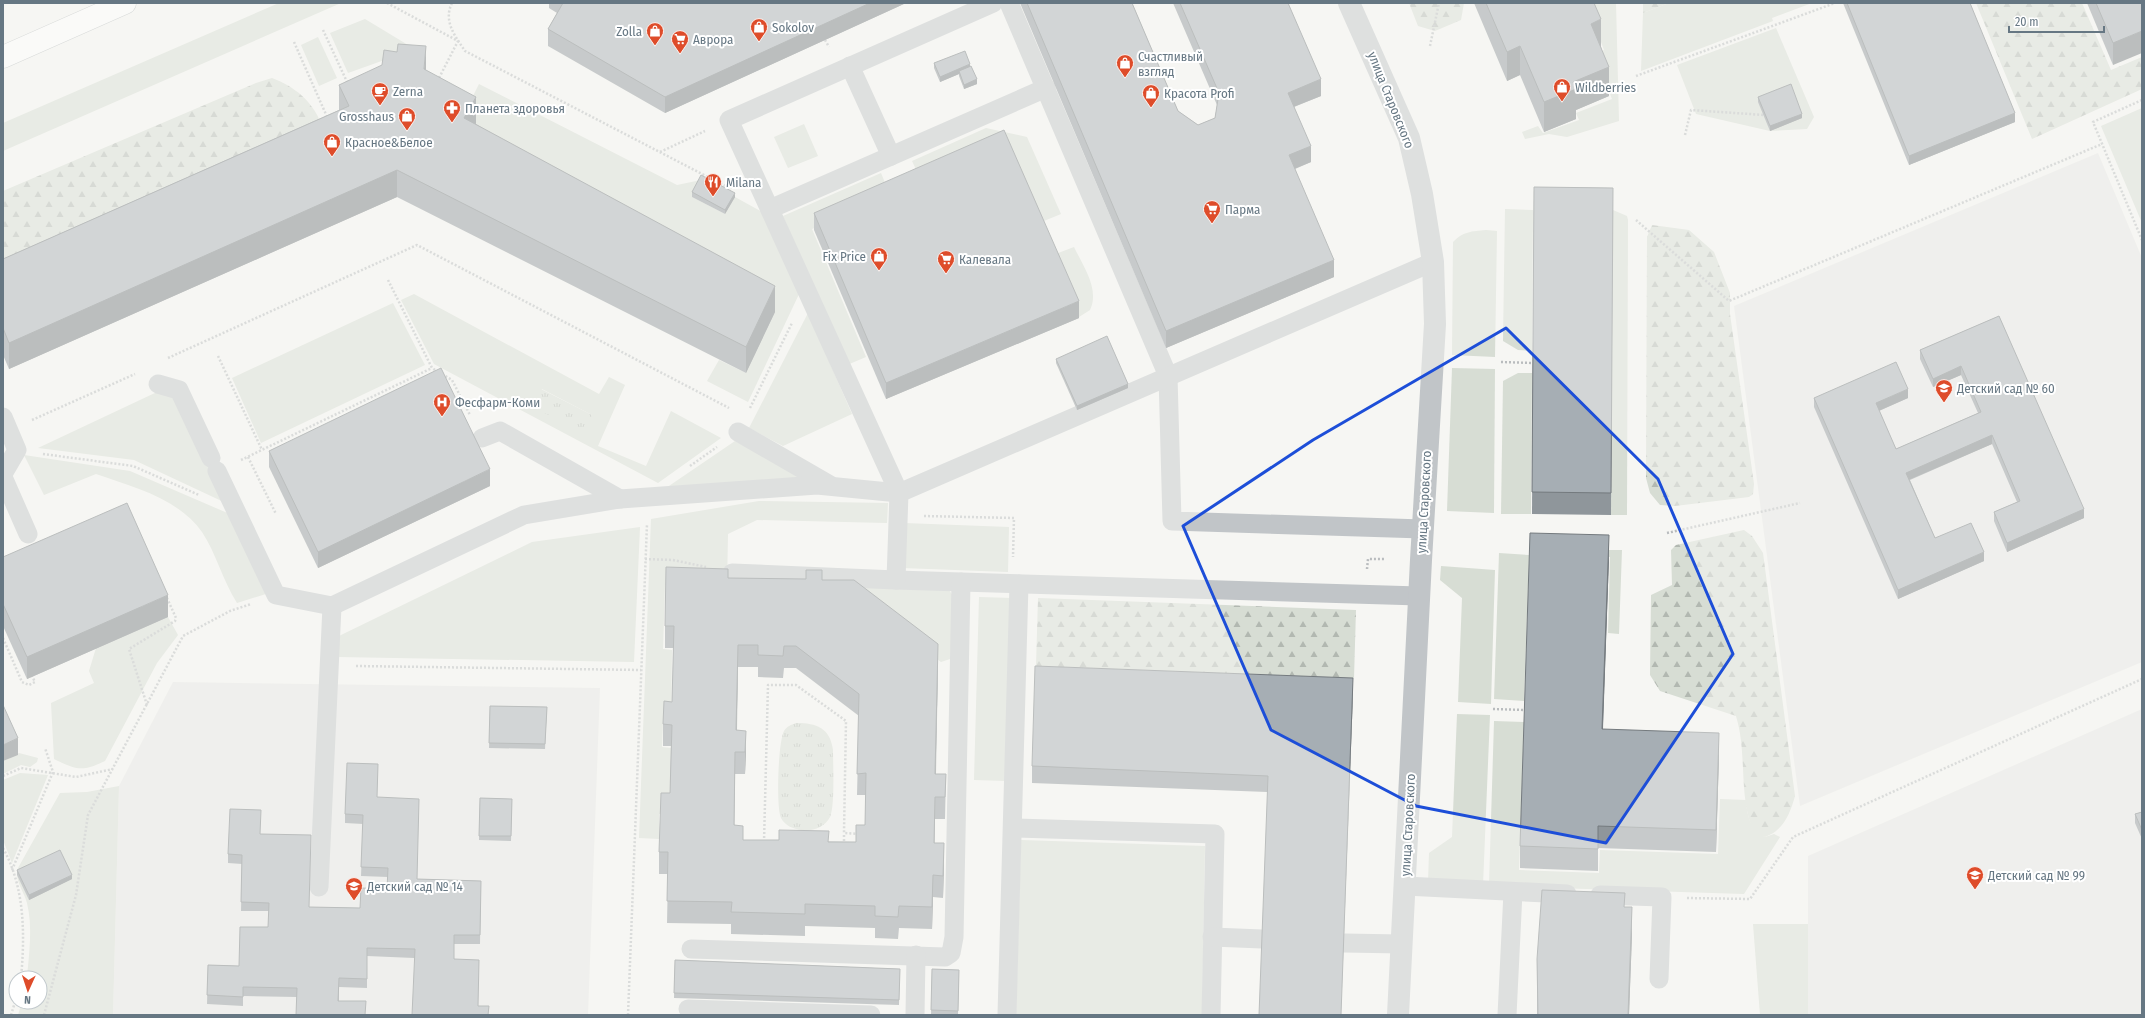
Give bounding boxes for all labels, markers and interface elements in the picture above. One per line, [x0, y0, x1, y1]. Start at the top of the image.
scale bar [2009, 8, 2104, 34]
text: 20 m [2015, 15, 2039, 29]
shop icon: Sokolov [749, 17, 769, 42]
place label: Sokolov [772, 20, 814, 35]
shop icon: Zolla [645, 21, 665, 46]
place label: Zolla [616, 24, 642, 39]
supermarket icon: Аврора [670, 29, 690, 54]
place label: Аврора [693, 32, 733, 47]
place label: Счастливый взгляд [1138, 49, 1203, 79]
street label: улица Старовского [1365, 49, 1417, 151]
shop icon: Счастливый взгляд [1115, 53, 1135, 78]
shop icon: Wildberries [1552, 77, 1572, 102]
place label: Wildberries [1575, 80, 1636, 95]
cafe icon: Zerna [370, 81, 390, 106]
shop icon: Красота Profi [1141, 83, 1161, 108]
place label: Zerna [393, 84, 423, 99]
place label: Красота Profi [1164, 86, 1235, 101]
pharmacy icon: Планета здоровья [442, 98, 462, 123]
place label: Планета здоровья [465, 101, 565, 116]
shop icon: Grosshaus [397, 106, 417, 131]
place label: Grosshaus [339, 109, 394, 124]
shop icon: Красное&Белое [322, 132, 342, 157]
place label: Красное&Белое [345, 135, 433, 150]
restaurant icon: Milana [703, 172, 723, 197]
place label: Milana [726, 175, 761, 190]
supermarket icon: Парма [1202, 199, 1222, 224]
place label: Парма [1225, 202, 1260, 217]
shop icon: Fix Price [869, 246, 889, 271]
place label: Fix Price [823, 249, 866, 264]
supermarket icon: Калевала [936, 249, 956, 274]
place label: Калевала [959, 252, 1011, 267]
school or university icon: Детский сад № 60 [1934, 378, 1954, 403]
place label: Детский сад № 60 [1956, 381, 2055, 396]
hospital icon: Фесфарм-Коми [432, 392, 452, 417]
place label: Фесфарм-Коми [455, 395, 540, 410]
street label: улица Старовского [1414, 450, 1434, 554]
street label: улица Старовского [1398, 773, 1418, 877]
school or university icon: Детский сад № 99 [1965, 865, 1985, 890]
place label: Детский сад № 99 [1987, 868, 2085, 883]
school or university icon: Детский сад № 14 [344, 876, 364, 901]
place label: Детский сад № 14 [366, 879, 463, 894]
north arrow [8, 970, 48, 1010]
text: N [24, 993, 31, 1006]

